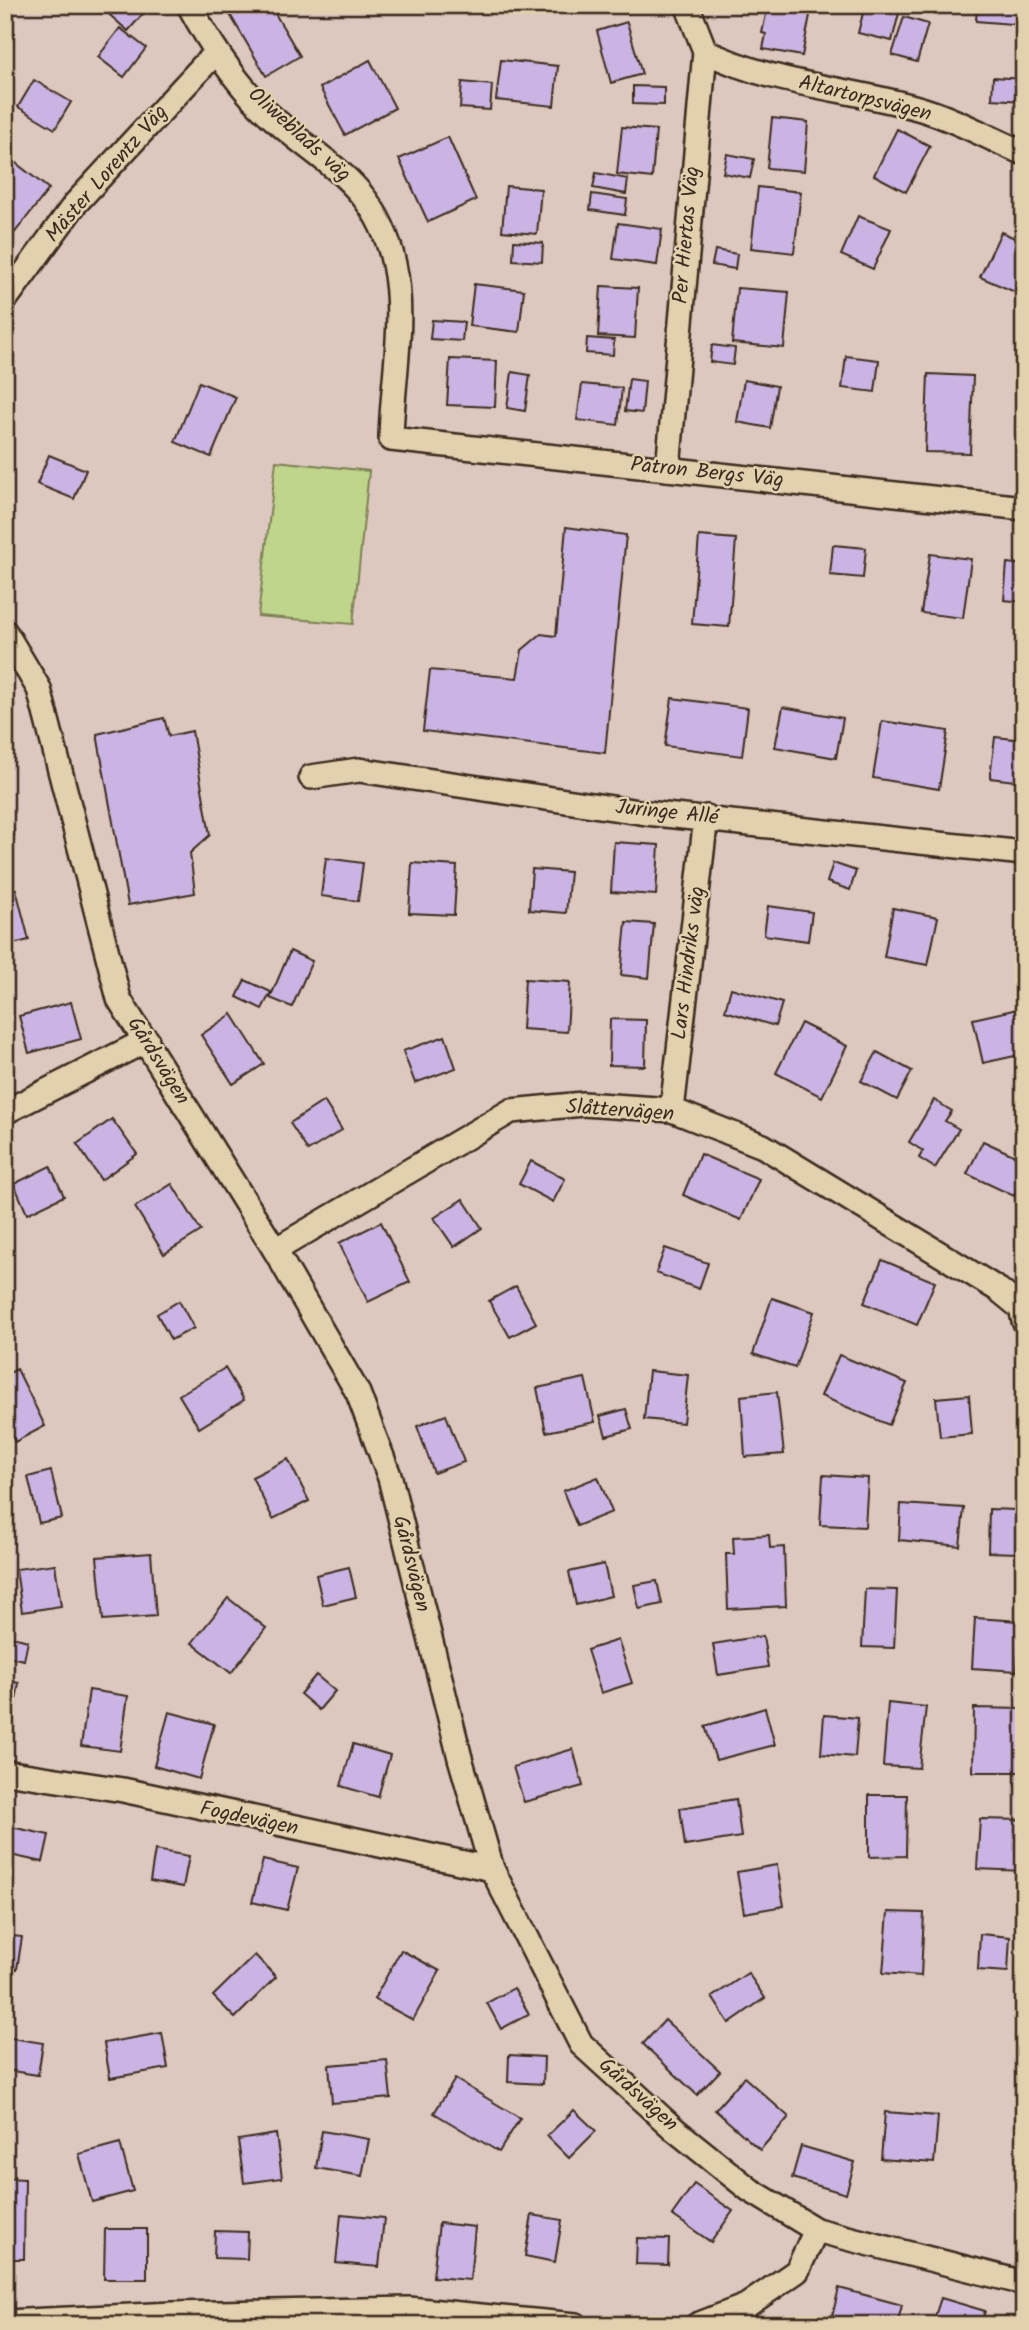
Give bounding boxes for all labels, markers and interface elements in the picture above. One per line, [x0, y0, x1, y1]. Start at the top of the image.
street label: Altartorpsvägen [795, 67, 935, 131]
street label: Oliweblads väg [240, 80, 358, 190]
street label: Mäster Lorentz Väg [38, 98, 176, 250]
street label: Per Hiertas Väg [665, 165, 709, 305]
street label: Patron Bergs Väg [629, 449, 785, 497]
street label: Juringe Allé [614, 791, 721, 835]
street label: Lars Hindriks väg [663, 884, 715, 1042]
street label: Gårdsvägen [118, 1010, 198, 1112]
street label: Slåttervägen [565, 1091, 675, 1131]
street label: Gårdsvägen [383, 1512, 439, 1616]
street label: Fogdevägen [197, 1792, 301, 1846]
street label: Gårdsvägen [590, 2050, 686, 2140]

